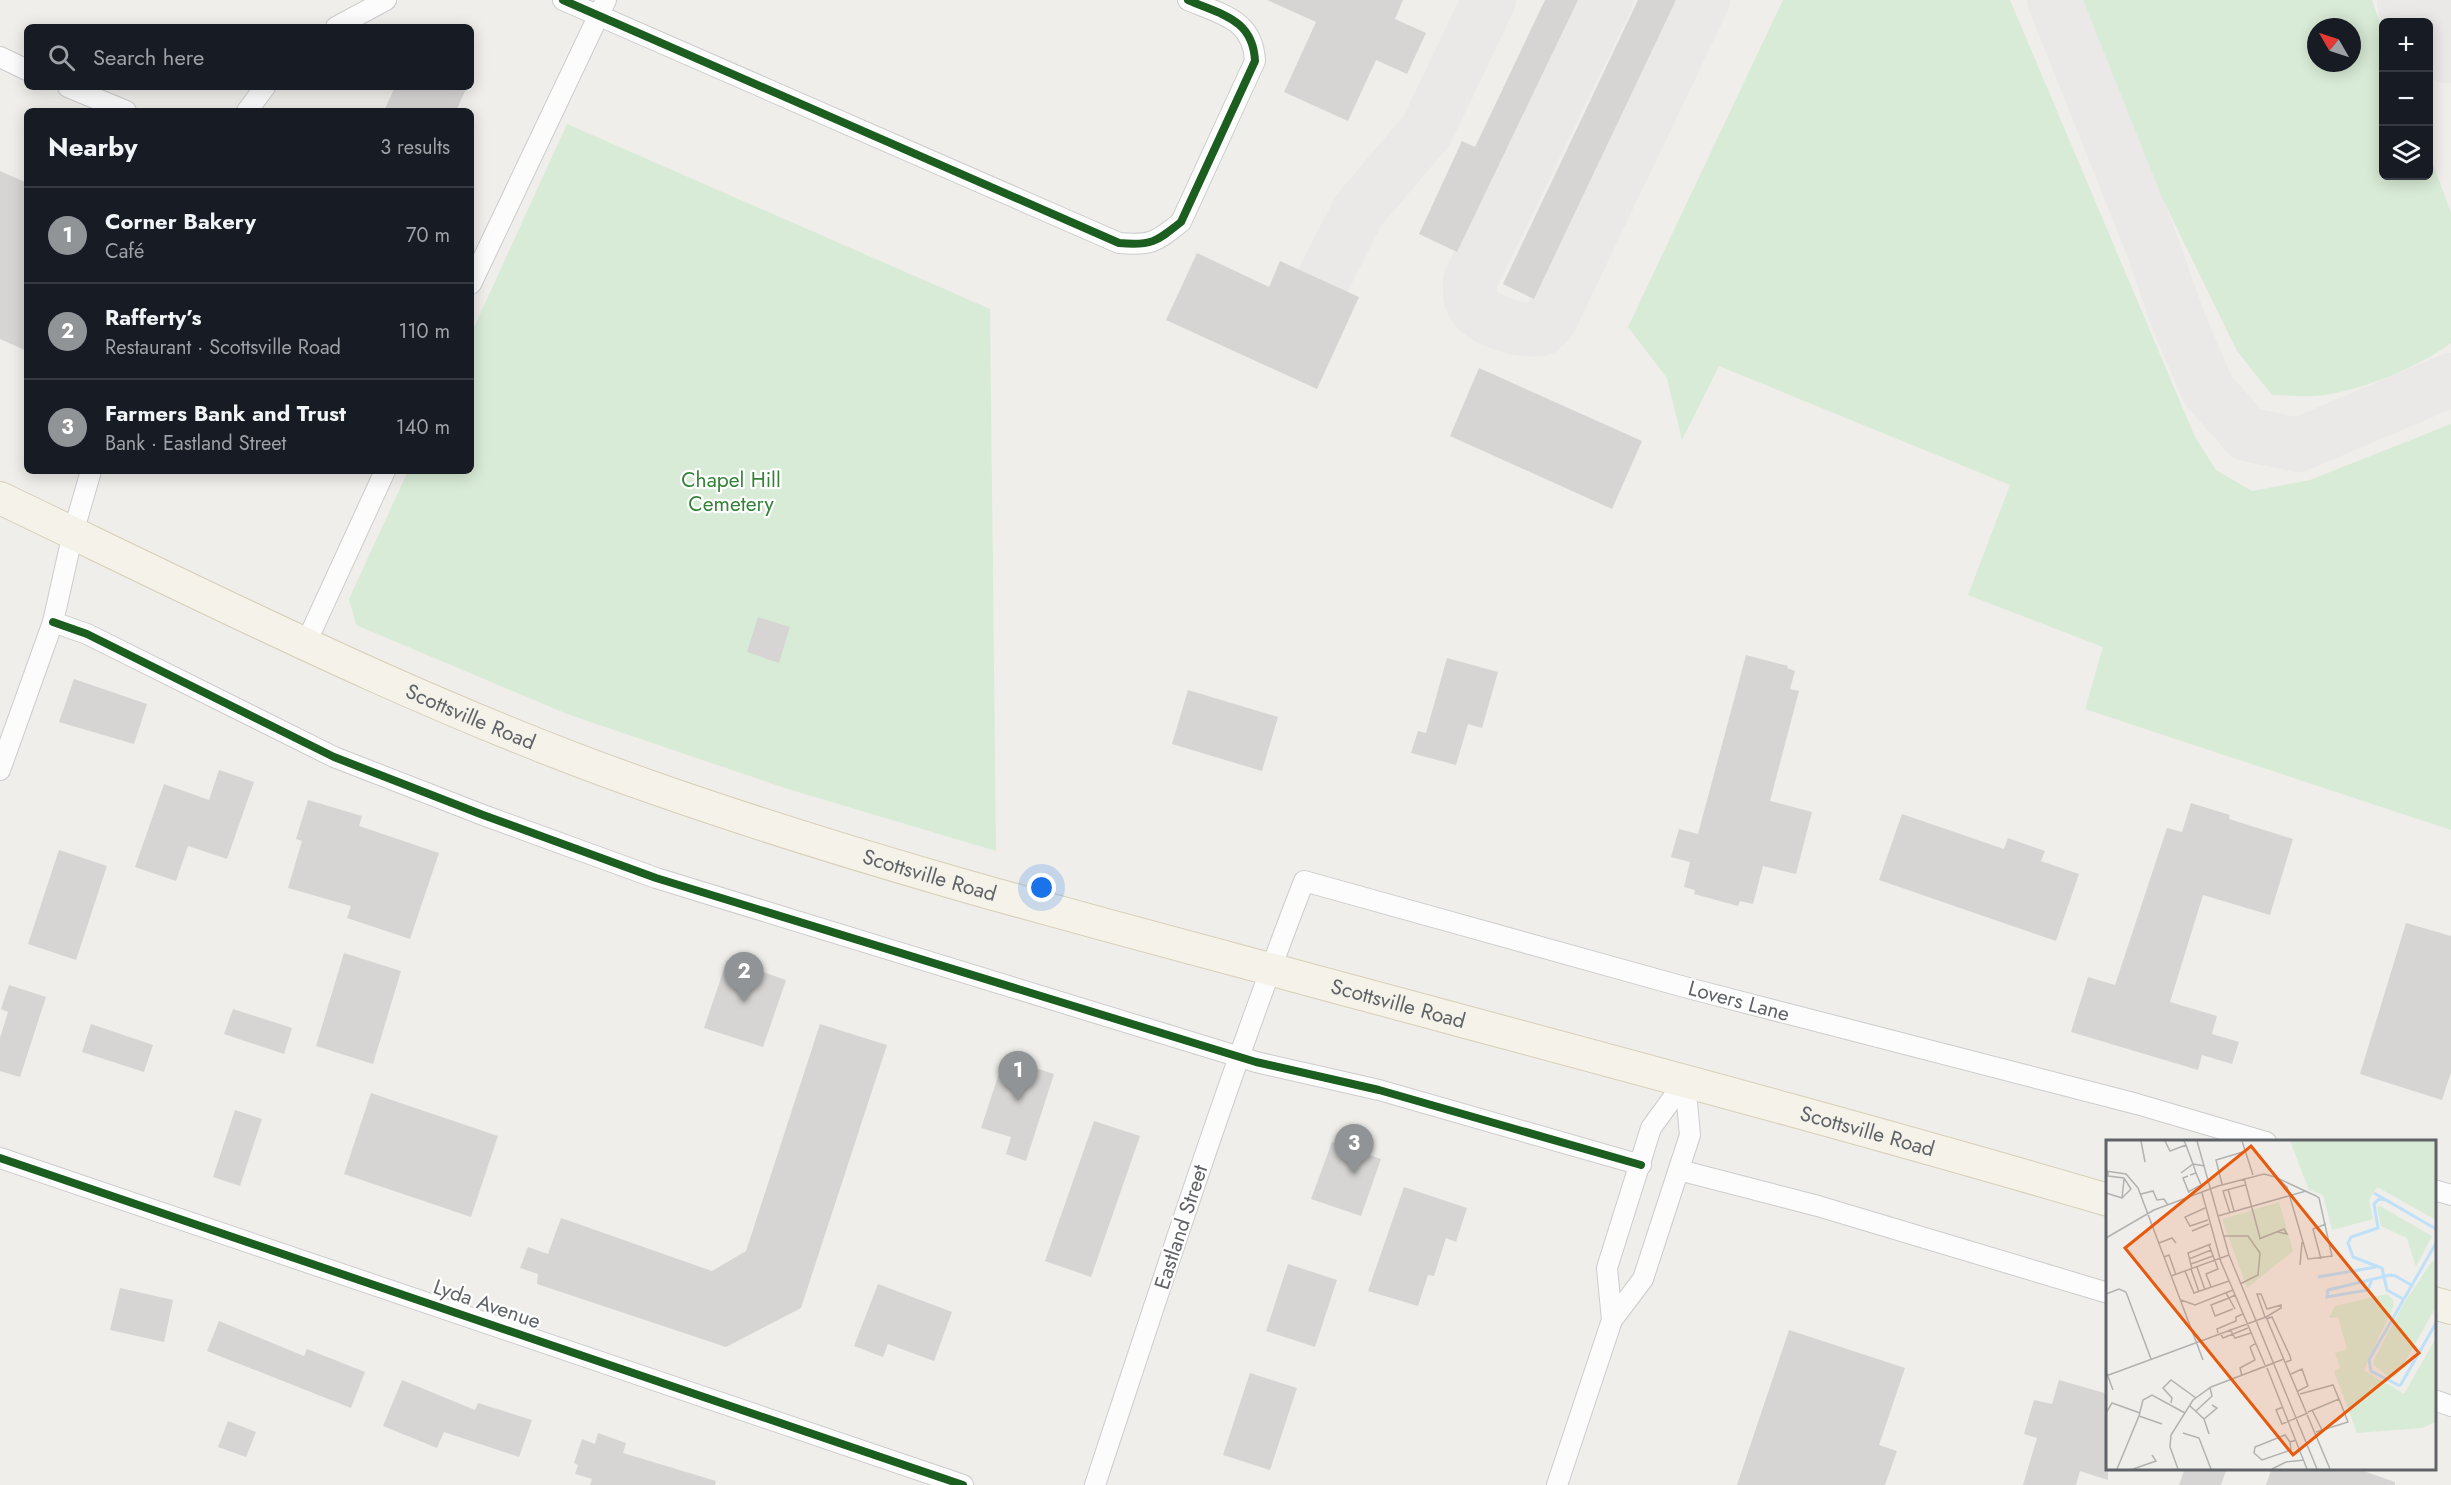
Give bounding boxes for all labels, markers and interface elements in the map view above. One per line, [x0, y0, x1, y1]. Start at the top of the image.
north arrow [2307, 18, 2361, 72]
map controls [2379, 18, 2433, 180]
button: + [2379, 18, 2433, 72]
search box [24, 24, 474, 90]
icon: search [45, 41, 78, 74]
text: Search here [93, 41, 204, 73]
button: − [2379, 72, 2433, 126]
button: layers [2379, 126, 2433, 180]
text: Nearby [48, 128, 137, 166]
text: 3 results [380, 133, 450, 162]
text: Corner Bakery [105, 205, 256, 237]
text: 1 [62, 221, 73, 250]
text: 70 m [406, 221, 450, 250]
text: Café [105, 237, 144, 266]
text: Rafferty’s [105, 301, 201, 333]
text: 2 [61, 317, 74, 346]
text: 110 m [398, 317, 450, 346]
text: Restaurant · Scottsville Road [105, 333, 341, 362]
text: Farmers Bank and Trust [105, 397, 346, 429]
text: 3 [61, 413, 74, 442]
text: 140 m [396, 413, 450, 442]
text: Bank · Eastland Street [105, 429, 286, 458]
park label: Chapel Hill Cemetery [681, 465, 781, 519]
street label: Scottsville Road [401, 676, 540, 757]
street label: Scottsville Road [859, 842, 1000, 909]
your location [1027, 873, 1056, 902]
pin: 2 [724, 952, 764, 1002]
street label: Scottsville Road [1328, 971, 1469, 1036]
street label: Lovers Lane [1685, 973, 1793, 1029]
pin: 1 [998, 1052, 1038, 1101]
street label: Scottsville Road [1797, 1098, 1938, 1164]
pin: 3 [1334, 1124, 1374, 1174]
inset map [2106, 1140, 2436, 1470]
street label: Eastland Street [1147, 1161, 1215, 1293]
street label: Lyda Avenue [429, 1272, 545, 1336]

